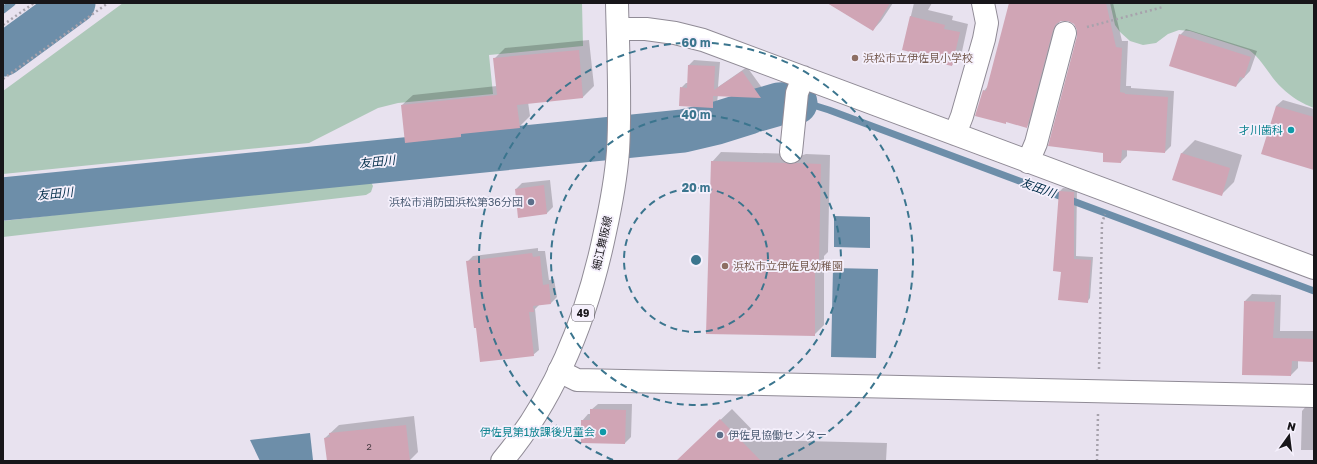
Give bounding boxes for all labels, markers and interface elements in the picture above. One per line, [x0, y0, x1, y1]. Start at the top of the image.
text: 60 m [682, 35, 710, 50]
place label: 浜松市立伊佐見小学校 [863, 51, 973, 64]
marker: 浜松市立伊佐見小学校 [850, 53, 860, 63]
text: 40 m [682, 107, 710, 122]
place label: 才川歯科 [1239, 123, 1283, 136]
marker: 才川歯科 [1286, 125, 1296, 135]
water label: 友田川 [358, 152, 398, 171]
water label: 友田川 [1019, 174, 1060, 201]
text: 20 m [682, 180, 710, 195]
water label: 友田川 [36, 184, 76, 203]
place label: 浜松市消防団浜松第36分団 [389, 195, 523, 208]
marker: 浜松市消防団浜松第36分団 [526, 197, 536, 207]
street label: 細江舞阪線 [589, 215, 614, 271]
centre of rings [689, 253, 703, 267]
place label: 浜松市立伊佐見幼稚園 [733, 259, 843, 272]
marker: 浜松市立伊佐見幼稚園 [720, 261, 730, 271]
road number: 49 [572, 305, 594, 321]
north arrow [1269, 416, 1309, 456]
text: N [1286, 418, 1297, 433]
place label: 伊佐見第1放課後児童会 [480, 425, 595, 438]
marker: 伊佐見第1放課後児童会 [598, 427, 608, 437]
place label: 伊佐見協働センター [728, 428, 827, 441]
marker: 伊佐見協働センター [715, 430, 725, 440]
house number: 2 [366, 441, 372, 452]

